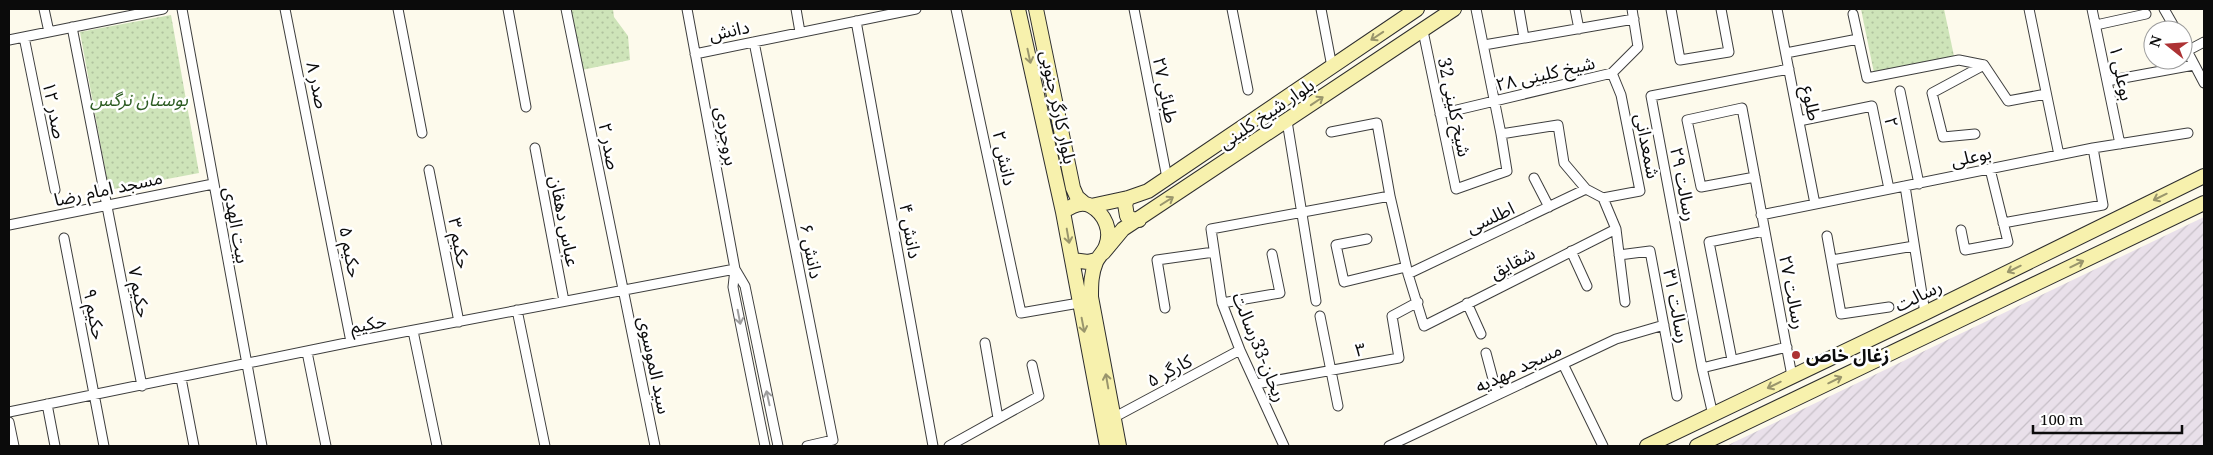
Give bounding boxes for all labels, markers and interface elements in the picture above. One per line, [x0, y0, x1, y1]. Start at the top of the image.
street label: دانش [707, 14, 751, 46]
north arrow [2143, 20, 2193, 70]
one-way arrow [1370, 31, 1384, 41]
text: N [2144, 33, 2166, 49]
street label: ۱ بوعلی [2104, 43, 2140, 103]
one-way arrow [1025, 48, 1034, 64]
street label: بلوار کارگر جنوبی [1035, 48, 1083, 166]
street label: شیخ کلینی ۲۸ [1493, 50, 1598, 98]
street label: طبائی ۲۷ [1148, 55, 1184, 125]
street label: شیخ کلینی 32 [1431, 55, 1477, 159]
street label: صدر ۸ [301, 59, 335, 111]
street label: بلوار شیخ کلینی [1214, 72, 1320, 155]
street label: صدر ۱۲ [38, 79, 72, 141]
street label: طلوع [1794, 83, 1827, 123]
park label: بوستان نرگس [90, 87, 188, 111]
one-way arrow [1310, 96, 1324, 107]
street label: بروجردی [710, 105, 744, 167]
street label: شمعدانی [1630, 111, 1666, 181]
street label: ۲ [1879, 115, 1905, 129]
street label: صدر ۲ [594, 120, 626, 172]
street label: دانش ۲ [987, 128, 1023, 188]
street label: بوعلی [1948, 140, 1994, 172]
street label: رسالت ۲۹ [1665, 145, 1703, 223]
street label: مسجد امام رضا [52, 165, 165, 214]
street label: عباس دهقان [544, 173, 586, 269]
street label: بیت الهدی [218, 185, 256, 265]
one-way arrow [2153, 192, 2168, 202]
one-way arrow [1159, 195, 1173, 205]
street label: اطلسی [1462, 195, 1518, 239]
street label: دانش ۴ [894, 202, 928, 260]
street label: حکیم ۳ [441, 215, 477, 271]
street label: دانش ۶ [795, 221, 829, 281]
street label: حکیم ۵ [332, 224, 368, 280]
one-way arrow [1063, 227, 1073, 243]
street label: شقایق [1485, 240, 1539, 284]
street label: رسالت ۲۷ [1774, 253, 1812, 331]
one-way arrow [2069, 259, 2084, 269]
street label: حکیم ۷ [121, 264, 157, 320]
one-way arrow [2007, 264, 2022, 274]
street label: رسالت ۳۱ [1658, 267, 1696, 345]
street label: رسالت [1890, 273, 1946, 317]
street label: حکیم ۹ [76, 286, 112, 342]
street label: ریحان-33رسالت [1227, 289, 1293, 405]
street label: حکیم [348, 308, 389, 340]
one-way arrow [734, 309, 744, 325]
street label: سید الموسوی [633, 314, 677, 416]
one-way arrow [1079, 317, 1088, 333]
street label: ۳ [1353, 336, 1367, 362]
street label: مسجد مهدیه [1471, 337, 1565, 397]
place label: زغال خاص [1806, 343, 1889, 367]
street label: کارگر ۵ [1142, 348, 1196, 392]
marker: زغال خاص [1790, 349, 1802, 361]
one-way arrow [1101, 374, 1111, 390]
one-way arrow [1828, 374, 1843, 384]
one-way arrow [1767, 381, 1782, 390]
one-way arrow [763, 391, 772, 407]
scale bar [2033, 402, 2182, 434]
text: 100 m [2040, 409, 2083, 429]

